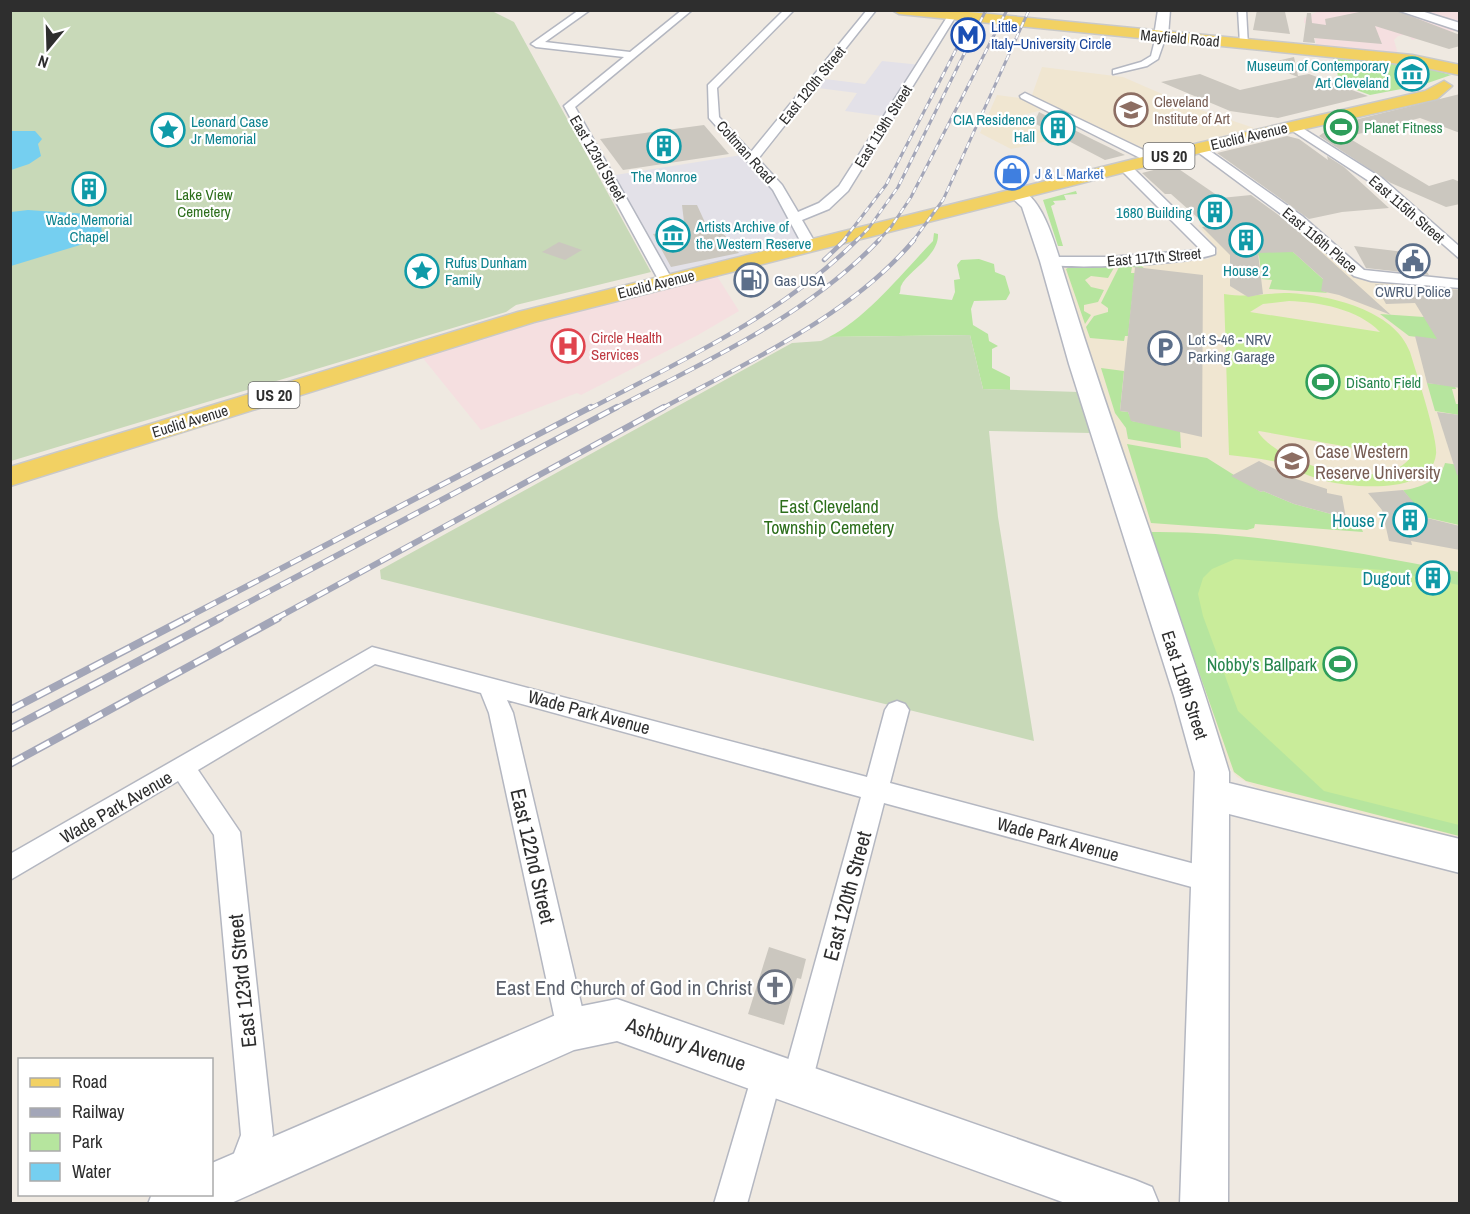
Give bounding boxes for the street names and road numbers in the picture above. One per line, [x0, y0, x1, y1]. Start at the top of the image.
street label: Mayfield Road [1140, 24, 1220, 52]
street label: East 120th Street [774, 41, 850, 129]
street label: East 119th Street [849, 80, 917, 171]
street label: East 123rd Street [565, 111, 631, 205]
street label: Coltman Road [712, 116, 780, 188]
street label: Euclid Avenue [1208, 117, 1290, 155]
road number: US 20 [1144, 143, 1194, 169]
street label: East 115th Street [1365, 170, 1450, 248]
street label: East 116th Place [1278, 202, 1362, 278]
street label: East 117th Street [1106, 242, 1202, 272]
street label: Euclid Avenue [615, 264, 697, 304]
road number: US 20 [248, 382, 300, 408]
street label: Euclid Avenue [149, 399, 231, 443]
street label: East 118th Street [1156, 627, 1214, 743]
street label: Wade Park Avenue [525, 684, 653, 740]
street label: Wade Park Avenue [55, 765, 177, 849]
street label: East 122nd Street [503, 786, 563, 927]
street label: Wade Park Avenue [994, 811, 1122, 867]
street label: East 120th Street [816, 828, 878, 964]
street label: East 123rd Street [221, 913, 263, 1049]
street label: Ashbury Avenue [621, 1010, 750, 1078]

